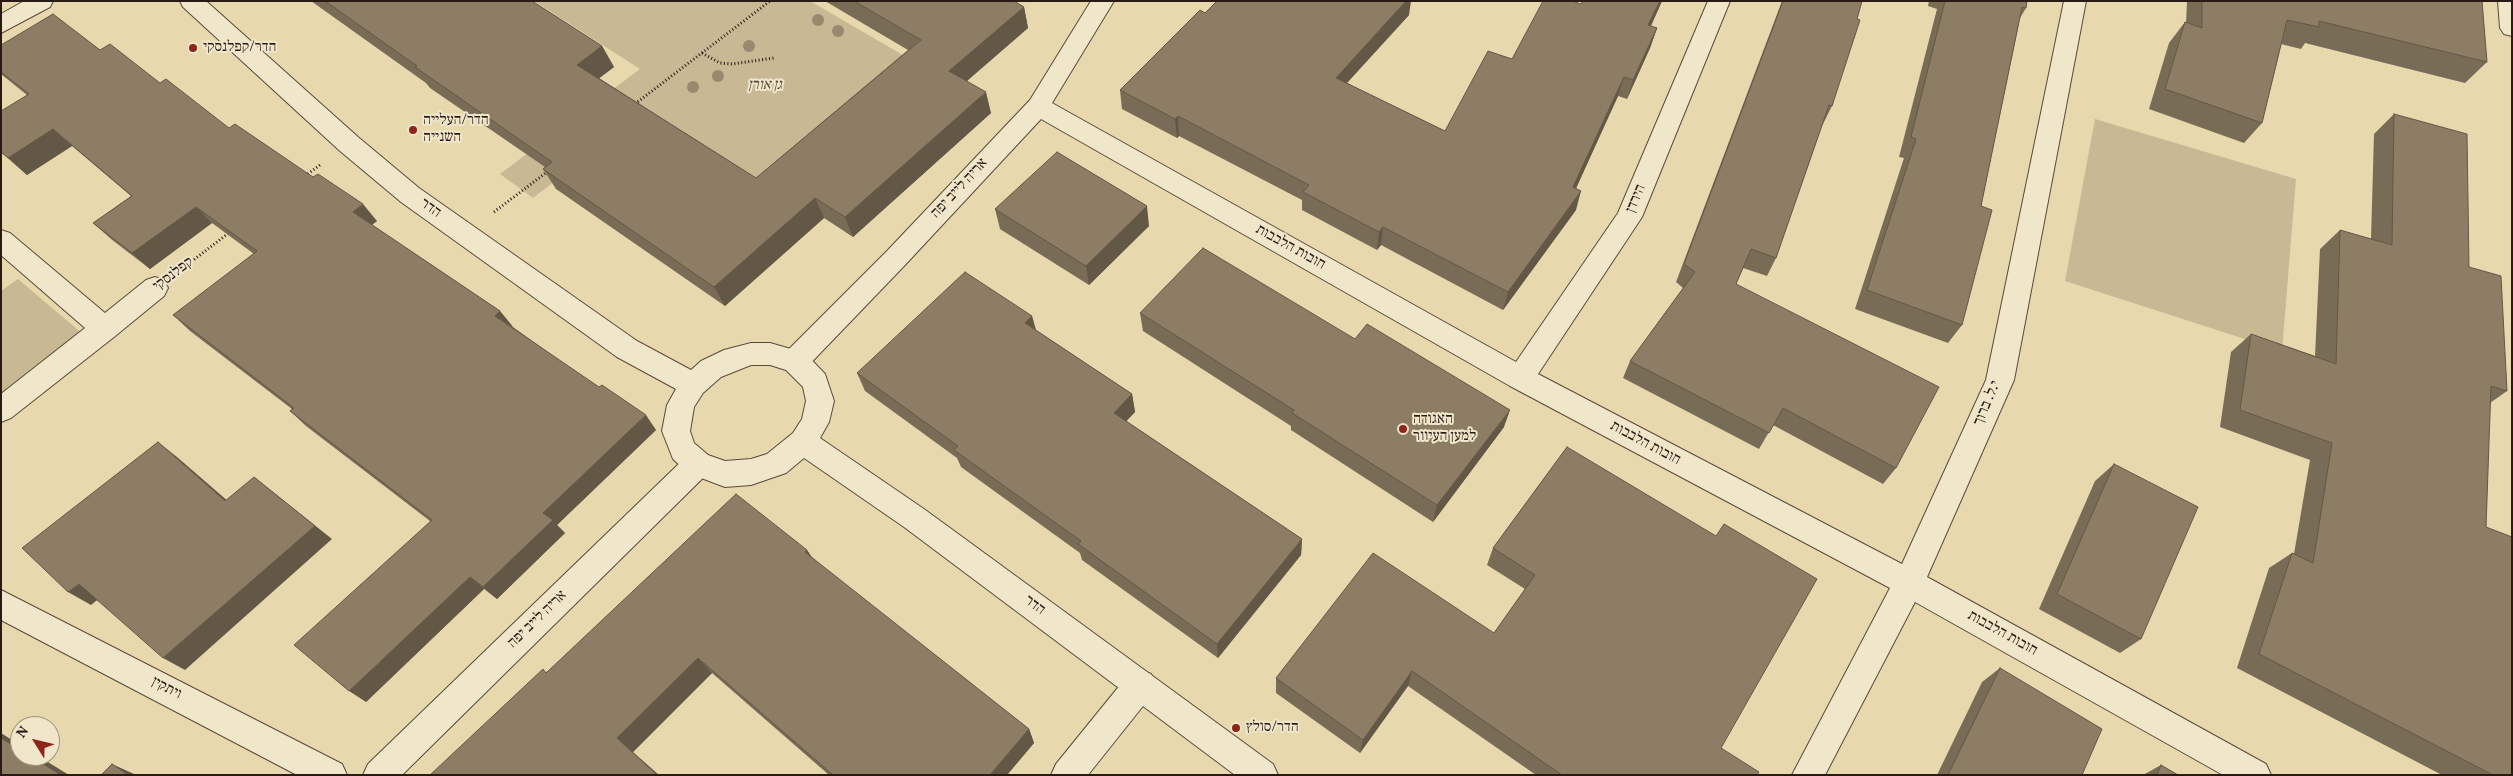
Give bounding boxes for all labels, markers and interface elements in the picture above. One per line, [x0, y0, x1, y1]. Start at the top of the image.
place label: הדר/קפלנסקי [203, 39, 277, 57]
marker: הדר/קפלנסקי [187, 42, 199, 54]
park label: גן אורן [748, 77, 782, 95]
place label: הדר/העלייה השנייה [423, 112, 489, 147]
marker: הדר/העלייה השנייה [407, 124, 419, 136]
street label: אריה לייב יפה [928, 155, 992, 223]
street label: הירדן [1623, 182, 1651, 216]
street label: הדר [416, 195, 444, 223]
street label: חובות הלבבות [1252, 221, 1328, 275]
street label: קפלנסקי [150, 254, 198, 296]
street label: י.ל. ברוך [1970, 379, 2006, 429]
place label: האגודה למען העיוור [1413, 411, 1476, 446]
street label: חובות הלבבות [1607, 418, 1683, 470]
marker: האגודה למען העיוור [1397, 423, 1409, 435]
street label: אריה לייב יפה [505, 587, 571, 653]
street label: הדר [1020, 592, 1048, 620]
street label: חובות הלבבות [1964, 607, 2040, 661]
street label: ויתקין [148, 674, 184, 704]
north arrow [10, 716, 60, 766]
place label: הדר/סולץ [1246, 719, 1299, 737]
marker: הדר/סולץ [1230, 722, 1242, 734]
text: N [13, 723, 34, 742]

